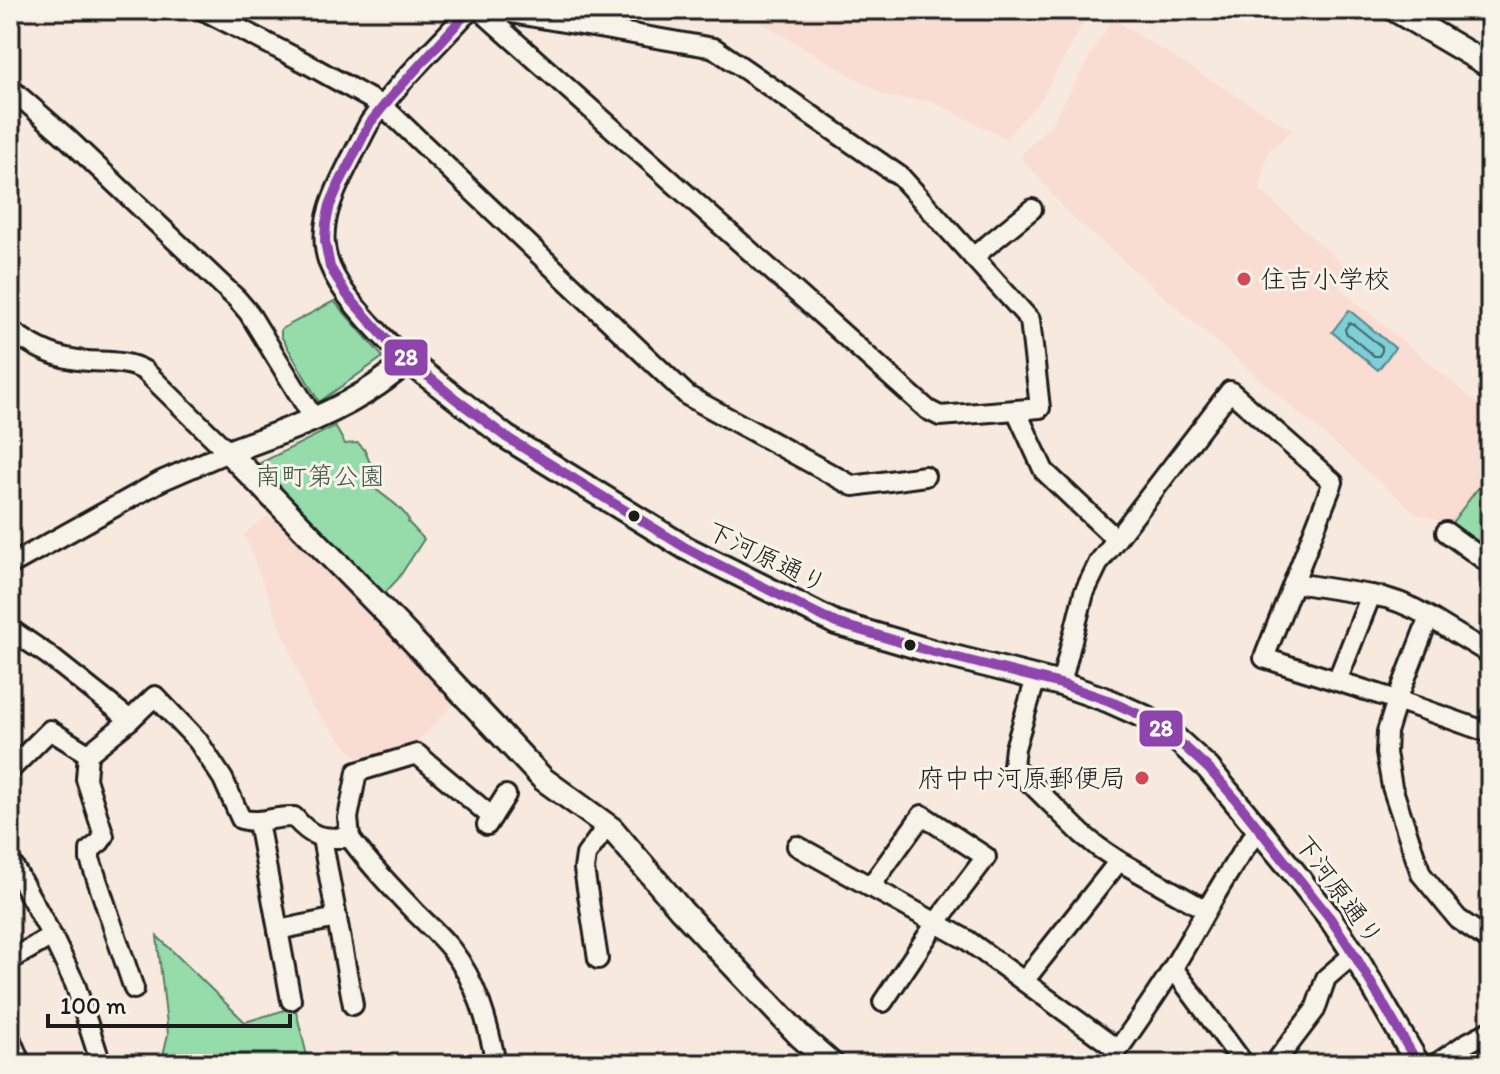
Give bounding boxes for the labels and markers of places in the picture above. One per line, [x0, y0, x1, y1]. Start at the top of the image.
place label: 住吉小学校 [1260, 263, 1390, 295]
marker: 住吉小学校 [1235, 270, 1253, 288]
unlabelled marker [626, 508, 642, 524]
unlabelled marker [902, 637, 918, 653]
place label: 府中中河原郵便局 [918, 762, 1126, 794]
marker: 府中中河原郵便局 [1133, 769, 1151, 787]

